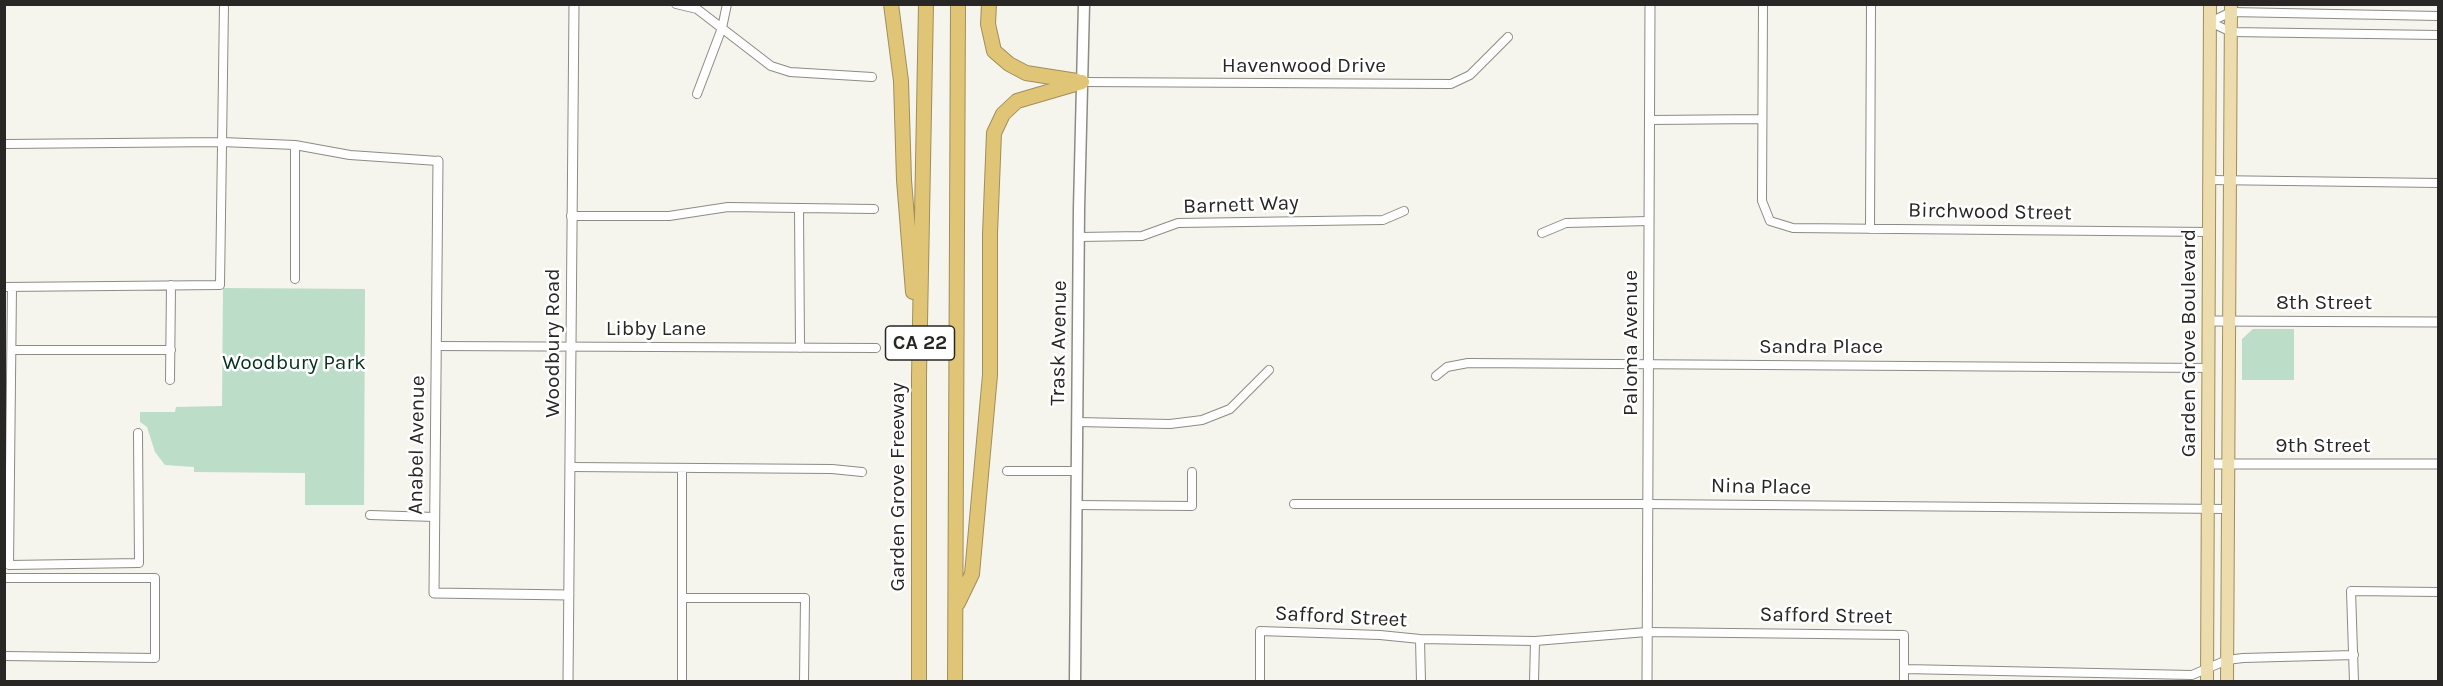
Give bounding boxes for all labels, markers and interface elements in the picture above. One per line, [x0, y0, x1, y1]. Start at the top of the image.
street label: Havenwood Drive [1222, 53, 1386, 79]
street label: Barnett Way [1183, 190, 1299, 220]
street label: Birchwood Street [1908, 198, 2072, 226]
street label: Garden Grove Boulevard [2176, 229, 2202, 457]
street label: Woodbury Road [540, 268, 566, 418]
street label: Paloma Avenue [1618, 270, 1644, 416]
street label: Trask Avenue [1045, 280, 1073, 406]
street label: 8th Street [2276, 290, 2372, 316]
street label: Libby Lane [606, 316, 706, 342]
road number: CA 22 [886, 326, 954, 360]
street label: Sandra Place [1759, 334, 1883, 360]
park label: Woodbury Park [222, 350, 366, 376]
street label: Anabel Avenue [403, 375, 431, 515]
street label: Garden Grove Freeway [885, 382, 911, 592]
street label: 9th Street [2275, 433, 2371, 459]
street label: Nina Place [1711, 474, 1811, 500]
street label: Safford Street [1274, 601, 1408, 633]
street label: Safford Street [1759, 602, 1893, 630]

